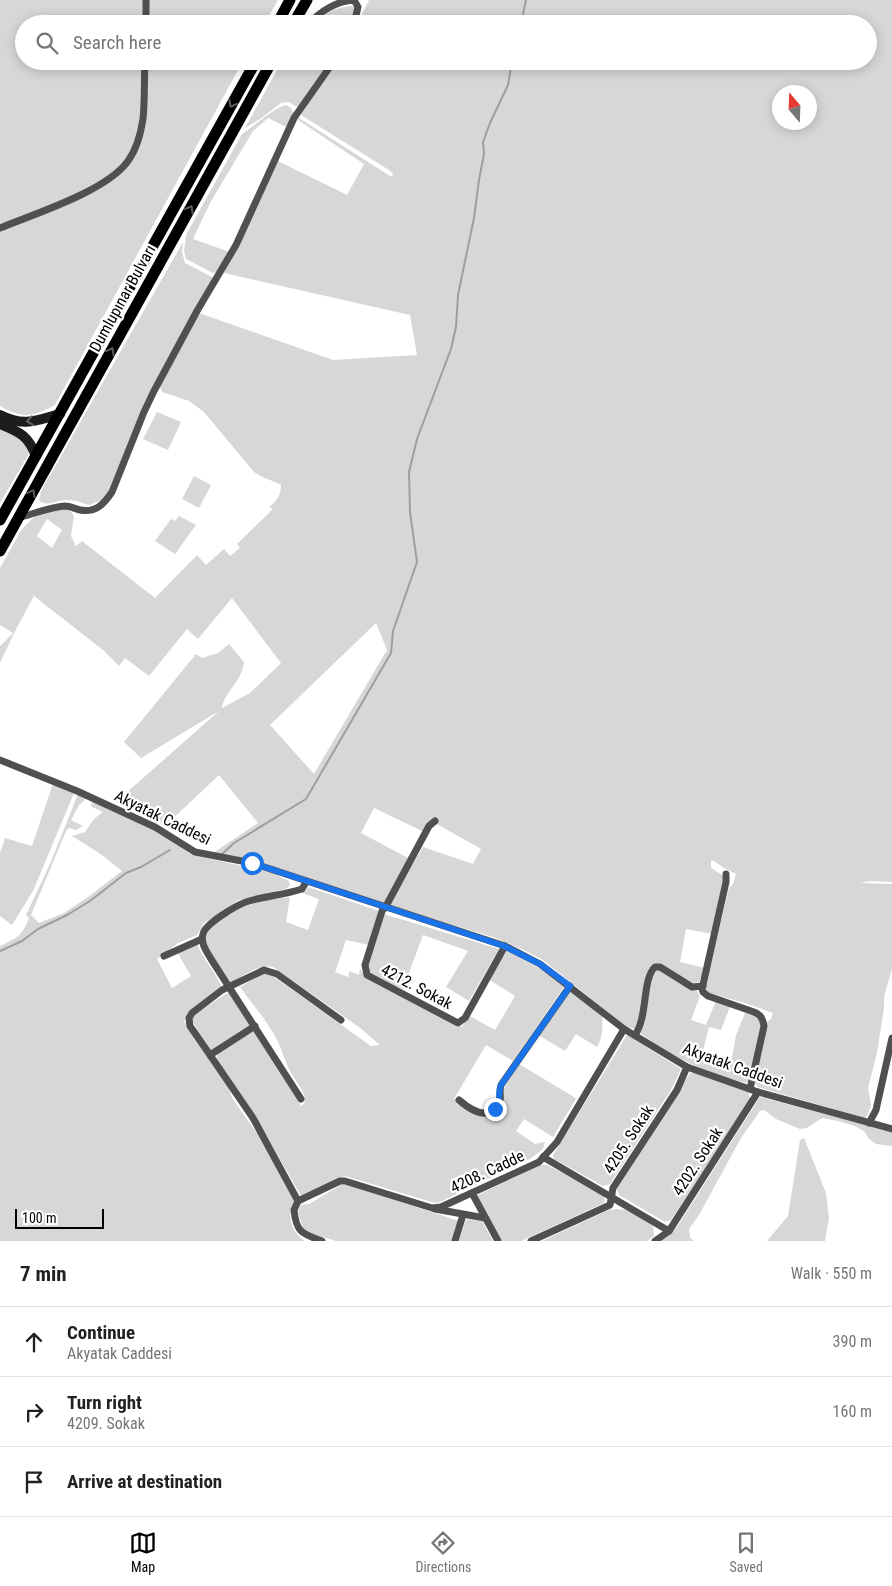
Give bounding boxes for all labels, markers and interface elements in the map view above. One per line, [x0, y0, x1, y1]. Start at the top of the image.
search box [15, 15, 877, 70]
icon: search [33, 29, 61, 57]
text: Search here [73, 31, 161, 54]
north arrow [772, 85, 817, 130]
one-way arrow [229, 98, 239, 107]
one-way arrow [183, 206, 193, 215]
street label: Dumlupınar Bulvarı [85, 242, 160, 355]
one-way arrow [104, 348, 114, 357]
one-way arrow [25, 415, 33, 426]
one-way arrow [26, 490, 36, 499]
street label: Akyatak Caddesi [111, 786, 214, 849]
route start [241, 852, 264, 875]
street label: 4212. Sokak [378, 960, 456, 1013]
street label: Akyatak Caddesi [680, 1039, 785, 1092]
route end [484, 1098, 507, 1121]
street label: 4205. Sokak [599, 1101, 658, 1177]
street label: 4202. Sokak [668, 1123, 727, 1199]
street label: 4208. Cadde [447, 1146, 527, 1197]
scale bar [15, 1206, 104, 1229]
text: 100 m [22, 1210, 57, 1226]
text: 7 min [20, 1262, 67, 1286]
text: Walk · 550 m [791, 1264, 872, 1283]
text: Continue [67, 1321, 135, 1344]
icon: ahead [20, 1328, 48, 1356]
text: 390 m [833, 1332, 872, 1351]
text: Akyatak Caddesi [67, 1344, 172, 1363]
text: Turn right [67, 1391, 142, 1414]
icon: right [20, 1398, 48, 1426]
text: 160 m [833, 1402, 872, 1421]
text: 4209. Sokak [67, 1414, 145, 1433]
icon: arrive [20, 1468, 48, 1496]
text: Arrive at destination [67, 1470, 222, 1493]
tab: Map [129, 1529, 157, 1575]
tab: Directions [415, 1529, 471, 1575]
tab: Saved [730, 1529, 763, 1575]

